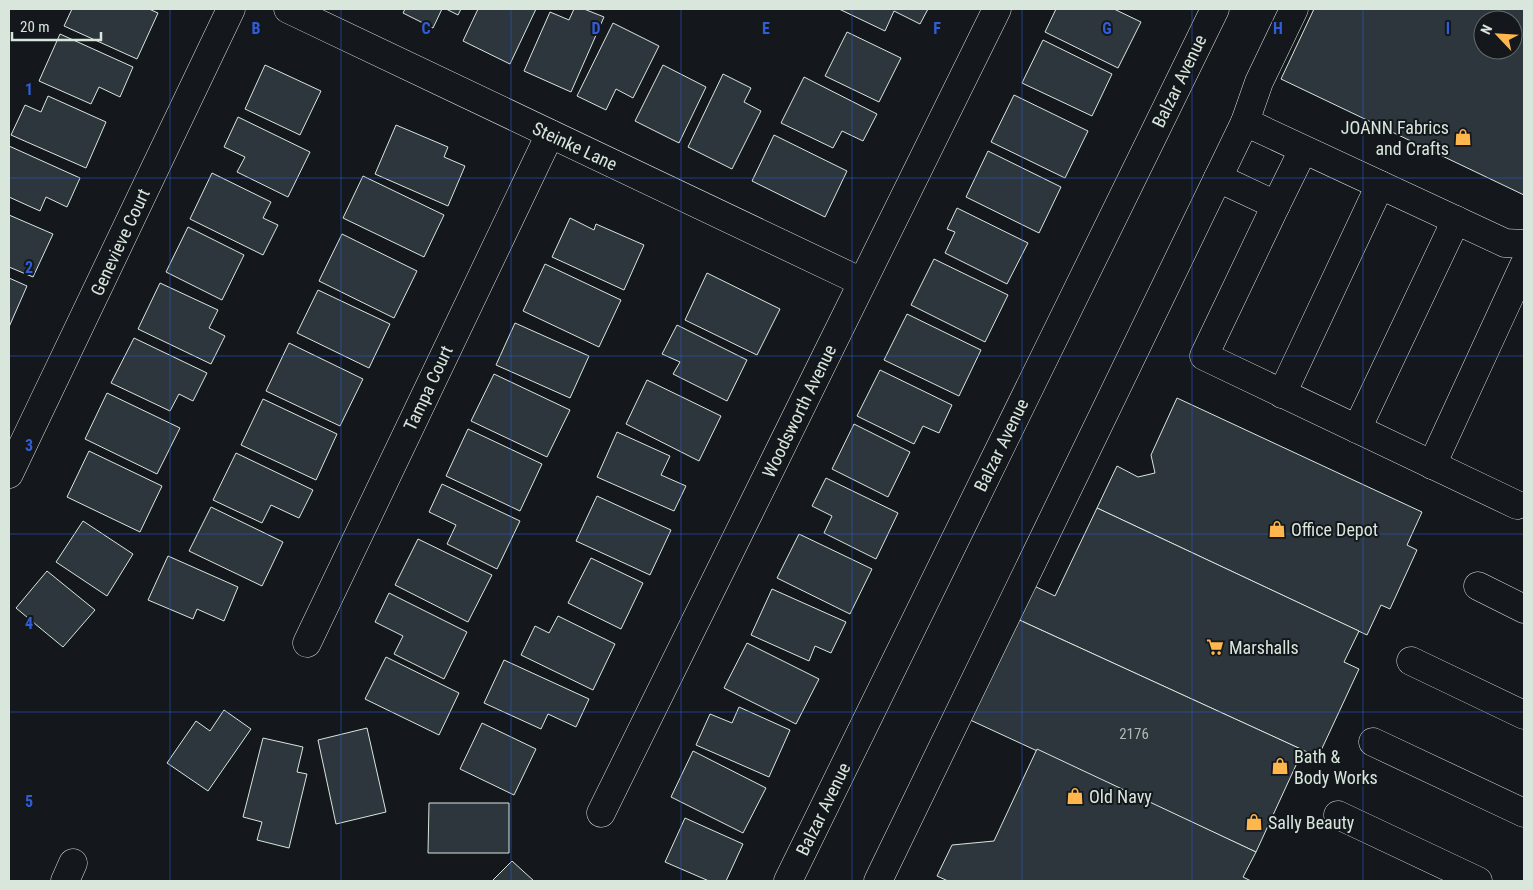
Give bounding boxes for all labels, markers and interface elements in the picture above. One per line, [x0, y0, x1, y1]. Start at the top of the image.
scale bar [12, 10, 101, 42]
north arrow [1473, 10, 1523, 60]
text: 20 m [20, 18, 50, 36]
text: B [252, 19, 261, 38]
text: C [421, 19, 431, 38]
text: D [591, 19, 601, 38]
text: E [762, 19, 770, 38]
text: F [933, 19, 941, 38]
text: G [1102, 19, 1112, 38]
text: H [1273, 19, 1283, 38]
text: I [1446, 19, 1450, 38]
text: N [1477, 22, 1495, 37]
street label: Balzar Avenue [1148, 31, 1210, 131]
text: 1 [25, 80, 33, 99]
street label: Steinke Lane [529, 117, 621, 175]
place label: JOANN Fabrics and Crafts [1341, 117, 1449, 159]
shop icon: JOANN Fabrics and Crafts [1453, 127, 1473, 147]
street label: Genevieve Court [86, 185, 154, 299]
text: 2 [25, 258, 33, 277]
street label: Woodsworth Avenue [758, 341, 840, 481]
street label: Tampa Court [399, 342, 457, 434]
street label: Balzar Avenue [970, 395, 1032, 495]
text: 3 [25, 436, 33, 455]
shop icon: Office Depot [1267, 519, 1287, 539]
place label: Office Depot [1291, 519, 1378, 540]
text: 4 [25, 614, 33, 633]
supermarket icon: Marshalls [1205, 637, 1225, 657]
place label: Marshalls [1229, 637, 1299, 658]
house number: 2176 [1119, 725, 1149, 743]
place label: Bath & Body Works [1294, 746, 1378, 788]
shop icon: Bath & Body Works [1270, 756, 1290, 776]
street label: Balzar Avenue [792, 759, 854, 859]
shop icon: Old Navy [1065, 786, 1085, 806]
place label: Old Navy [1089, 786, 1152, 807]
text: 5 [25, 792, 33, 811]
shop icon: Sally Beauty [1244, 812, 1264, 832]
place label: Sally Beauty [1268, 812, 1355, 833]

